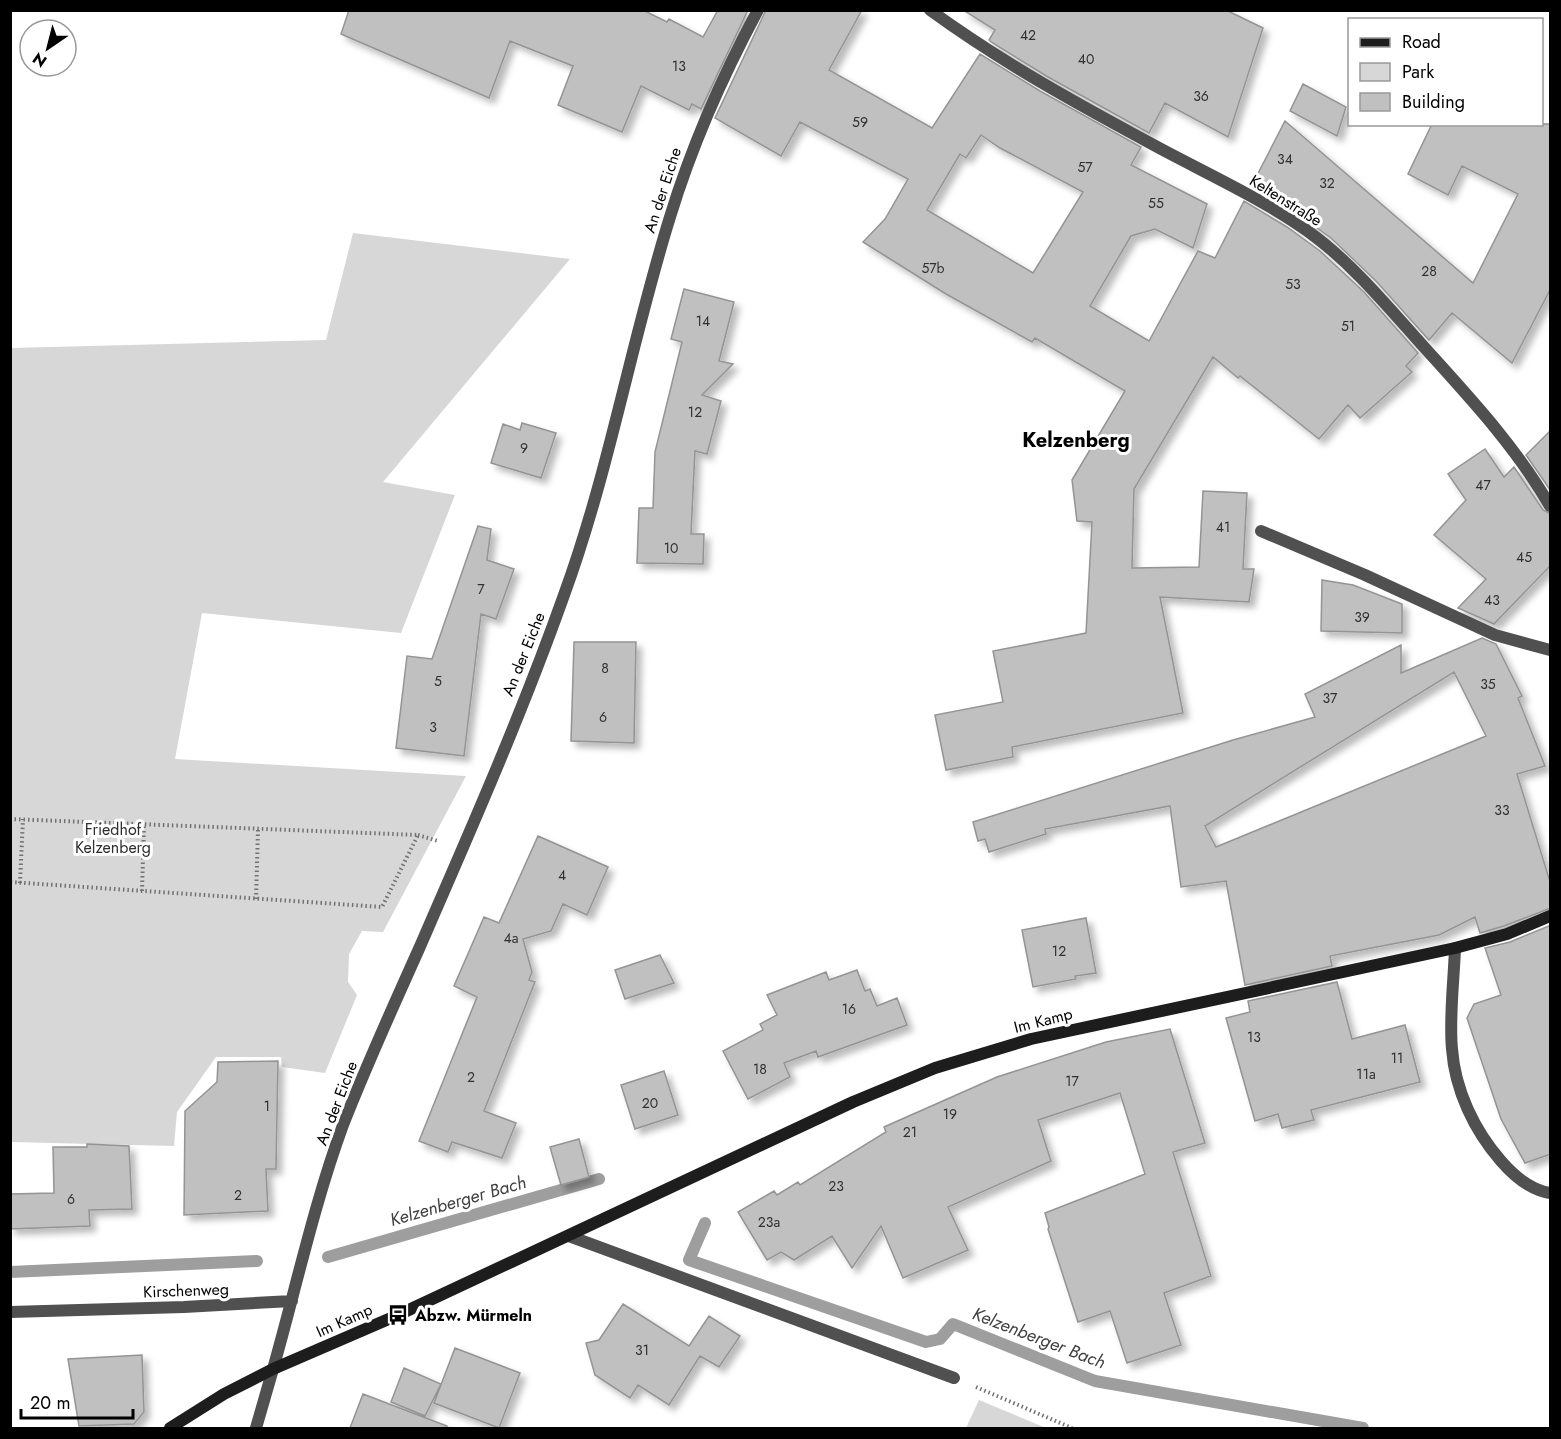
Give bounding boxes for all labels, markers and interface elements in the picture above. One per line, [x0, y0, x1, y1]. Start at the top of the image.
north arrow [18, 18, 78, 78]
legend [1348, 18, 1543, 126]
house number: 42 [1020, 25, 1036, 45]
text: Road [1402, 29, 1441, 55]
text: N [28, 47, 51, 73]
house number: 40 [1078, 49, 1094, 69]
house number: 13 [672, 56, 686, 76]
text: Park [1402, 59, 1434, 85]
house number: 36 [1193, 86, 1209, 106]
text: Building [1402, 89, 1465, 115]
house number: 59 [852, 112, 868, 132]
street label: An der Eiche [638, 144, 687, 236]
house number: 34 [1277, 149, 1293, 169]
house number: 57 [1077, 157, 1093, 177]
street label: Keltenstraße [1245, 169, 1326, 232]
house number: 32 [1319, 173, 1335, 193]
house number: 55 [1148, 193, 1164, 213]
house number: 57b [921, 258, 945, 278]
house number: 28 [1421, 261, 1437, 281]
house number: 53 [1285, 274, 1301, 294]
house number: 14 [696, 311, 710, 331]
house number: 51 [1341, 316, 1355, 336]
house number: 12 [688, 402, 702, 422]
district label: Kelzenberg [1022, 426, 1130, 455]
house number: 9 [520, 438, 528, 458]
house number: 47 [1475, 475, 1491, 495]
house number: 41 [1216, 517, 1230, 537]
house number: 10 [664, 538, 678, 558]
house number: 45 [1516, 547, 1532, 567]
house number: 7 [477, 579, 485, 599]
house number: 43 [1484, 590, 1500, 610]
house number: 39 [1354, 607, 1370, 627]
street label: An der Eiche [496, 609, 551, 700]
house number: 8 [601, 658, 609, 678]
house number: 5 [434, 671, 442, 691]
house number: 35 [1480, 674, 1496, 694]
house number: 37 [1323, 688, 1338, 708]
house number: 6 [599, 707, 607, 727]
house number: 3 [429, 717, 437, 737]
house number: 33 [1494, 800, 1510, 820]
park label: Friedhof Kelzenberg [75, 818, 151, 859]
house number: 4 [558, 865, 566, 885]
house number: 4a [504, 928, 518, 948]
house number: 12 [1052, 941, 1066, 961]
house number: 16 [842, 999, 856, 1019]
street label: Im Kamp [1011, 1002, 1075, 1039]
house number: 13 [1247, 1027, 1261, 1047]
house number: 11 [1391, 1048, 1403, 1068]
street label: An der Eiche [310, 1058, 363, 1149]
house number: 18 [753, 1059, 767, 1079]
house number: 11a [1356, 1064, 1376, 1084]
house number: 2 [467, 1067, 475, 1087]
house number: 17 [1065, 1071, 1079, 1091]
house number: 20 [642, 1093, 658, 1113]
house number: 1 [264, 1096, 270, 1116]
house number: 19 [943, 1104, 957, 1124]
house number: 21 [903, 1122, 917, 1142]
water label: Kelzenberger Bach [387, 1169, 529, 1233]
house number: 23 [828, 1176, 844, 1196]
house number: 2 [234, 1185, 242, 1205]
house number: 6 [67, 1189, 75, 1209]
house number: 23a [758, 1212, 780, 1232]
street label: Kirschenweg [143, 1278, 229, 1303]
street label: Im Kamp [312, 1298, 376, 1343]
water label: Kelzenberger Bach [969, 1301, 1109, 1375]
bus stop icon: Abzw. Mürmeln [386, 1303, 410, 1327]
place label: Abzw. Mürmeln [414, 1304, 532, 1327]
house number: 31 [635, 1340, 649, 1360]
scale bar [21, 1382, 134, 1420]
text: 20 m [30, 1390, 70, 1416]

